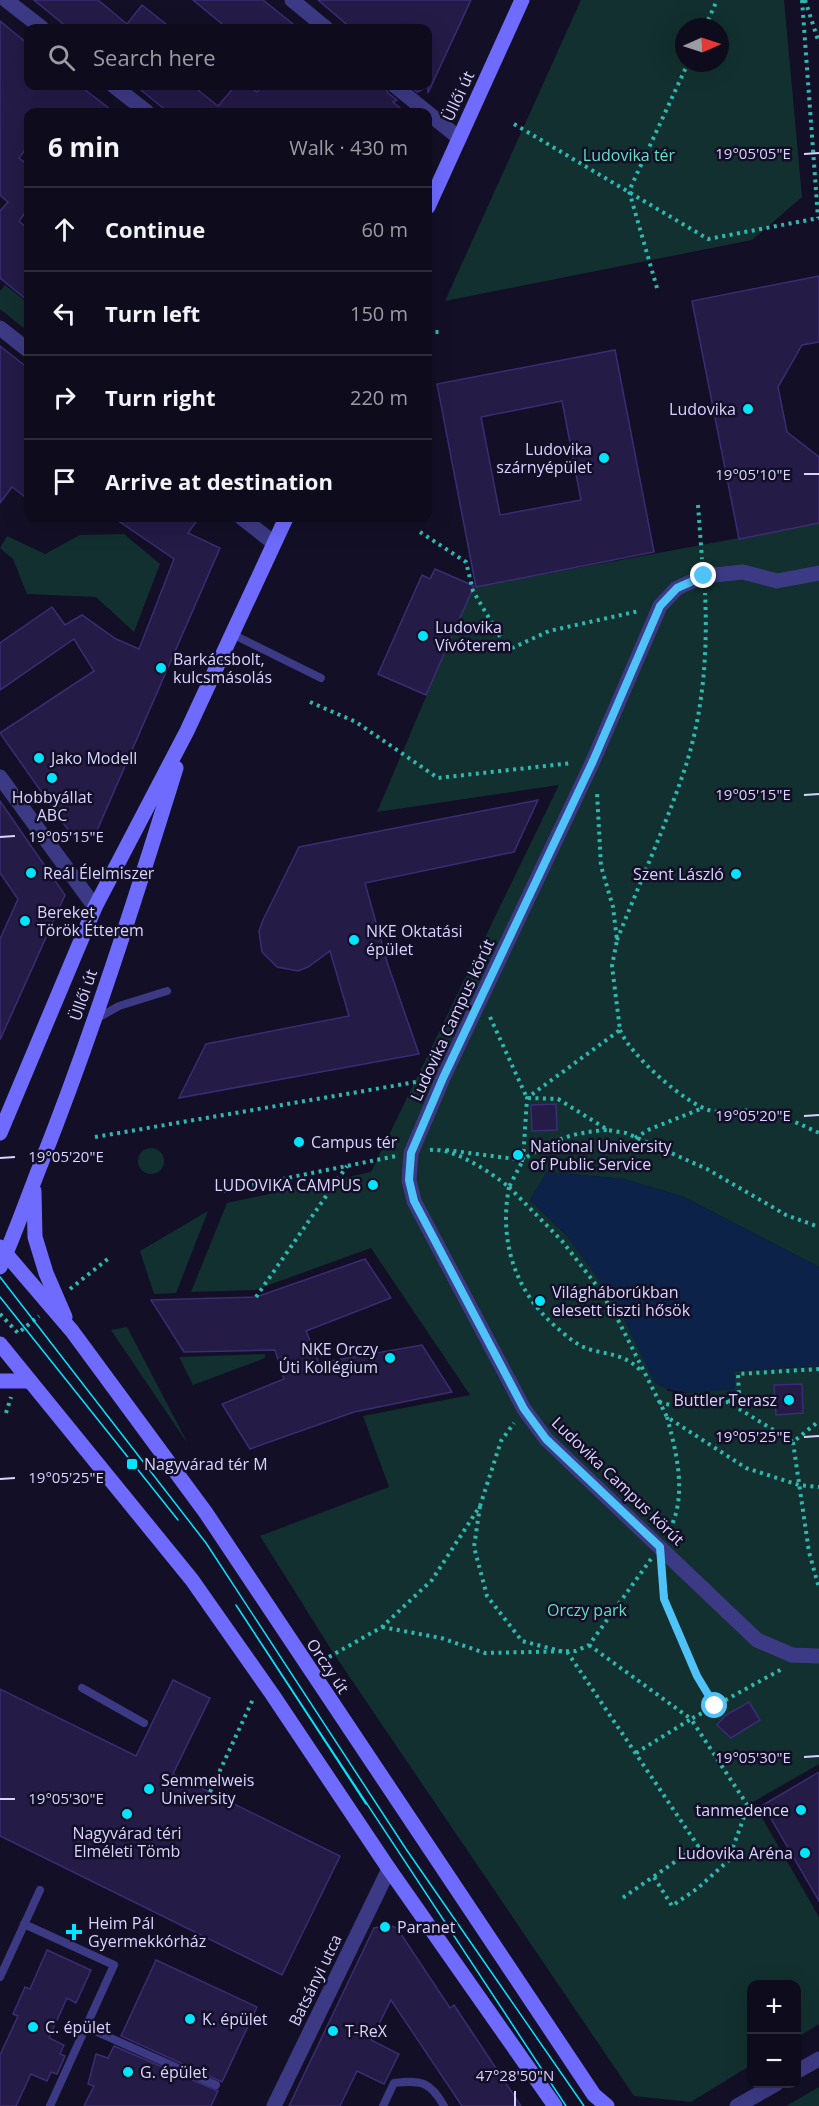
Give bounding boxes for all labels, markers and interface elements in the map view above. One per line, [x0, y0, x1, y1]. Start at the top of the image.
north arrow [675, 18, 729, 72]
search box [24, 24, 432, 90]
icon: search [45, 41, 78, 74]
text: Search here [93, 42, 216, 72]
street label: Üllői út [437, 67, 479, 125]
text: 6 min [48, 129, 120, 165]
text: Walk · 430 m [289, 134, 408, 161]
text: 19°05'05"E [715, 143, 791, 163]
park label: Ludovika tér [583, 144, 676, 166]
icon: ahead [48, 213, 81, 246]
text: Continue [105, 214, 205, 244]
text: 60 m [361, 216, 408, 243]
icon: left [48, 297, 81, 330]
text: Turn left [105, 298, 200, 328]
text: 150 m [350, 300, 408, 327]
icon: right [48, 381, 81, 414]
text: Turn right [105, 382, 216, 412]
text: 220 m [350, 384, 408, 411]
place label: Ludovika [669, 398, 736, 420]
marker: Ludovika [741, 402, 755, 416]
place label: Ludovika szárnyépület [496, 438, 592, 478]
marker: Ludovika szárnyépület [597, 451, 611, 465]
text: 19°05'10"E [715, 464, 791, 484]
icon: arrive [48, 465, 81, 498]
text: Arrive at destination [105, 466, 333, 496]
route end [690, 562, 716, 588]
place label: Ludovika Vívóterem [435, 616, 511, 656]
marker: Ludovika Vívóterem [416, 629, 430, 643]
place label: Barkácsbolt, kulcsmásolás [173, 648, 272, 688]
marker: Barkácsbolt, kulcsmásolás [154, 661, 168, 675]
place label: Jako Modell [49, 747, 137, 769]
marker: Jako Modell [32, 751, 46, 765]
marker: Hobbyállat ABC [45, 771, 59, 785]
text: 19°05'15"E [715, 784, 791, 804]
place label: Hobbyállat ABC [12, 786, 93, 826]
text: 19°05'15"E [28, 826, 104, 846]
place label: Reál Élelmiszer [43, 862, 155, 884]
place label: Szent László [633, 863, 724, 885]
marker: Reál Élelmiszer [24, 866, 38, 880]
marker: Szent László [729, 867, 743, 881]
place label: Bereket Török Étterem [37, 901, 144, 941]
marker: Bereket Török Étterem [18, 914, 32, 928]
place label: NKE Oktatási épület [366, 920, 463, 960]
marker: NKE Oktatási épület [347, 933, 361, 947]
street label: Ludovika Campus körút [405, 935, 499, 1105]
street label: Üllői út [64, 966, 102, 1024]
text: 19°05'20"E [715, 1105, 791, 1125]
place label: Campus tér [311, 1131, 398, 1153]
marker: Campus tér [292, 1135, 306, 1149]
place label: National University of Public Service [530, 1135, 673, 1175]
text: 19°05'20"E [28, 1146, 104, 1166]
marker: National University of Public Service [511, 1148, 525, 1162]
place label: LUDOVIKA CAMPUS [214, 1174, 361, 1196]
marker: LUDOVIKA CAMPUS [366, 1178, 380, 1192]
place label: Világháborúkban elesett tiszti hősök [552, 1281, 691, 1321]
marker: Világháborúkban elesett tiszti hősök [533, 1294, 547, 1308]
place label: NKE Orczy Úti Kollégium [279, 1338, 379, 1378]
marker: NKE Orczy Úti Kollégium [383, 1351, 397, 1365]
place label: Buttler Terasz [673, 1389, 777, 1411]
marker: Buttler Terasz [782, 1393, 796, 1407]
street label: Ludovika Campus körút [547, 1412, 689, 1550]
text: 19°05'25"E [715, 1426, 791, 1446]
place label: Nagyvárad tér M [144, 1453, 268, 1475]
marker: Nagyvárad tér M [125, 1457, 139, 1471]
text: 19°05'25"E [28, 1467, 104, 1487]
park label: Orczy park [547, 1599, 628, 1621]
street label: Orczy út [302, 1634, 355, 1698]
route start [701, 1692, 727, 1718]
text: 19°05'30"E [715, 1747, 791, 1767]
place label: Semmelweis University [161, 1769, 254, 1809]
marker: Semmelweis University [142, 1782, 156, 1796]
text: 19°05'30"E [28, 1788, 104, 1808]
place label: tanmedence [696, 1799, 789, 1821]
marker: tanmedence [794, 1803, 808, 1817]
marker: Nagyvárad téri Elméleti Tömb [120, 1807, 134, 1821]
place label: Nagyvárad téri Elméleti Tömb [72, 1822, 182, 1862]
place label: Ludovika Aréna [678, 1842, 793, 1864]
marker: Ludovika Aréna [798, 1846, 812, 1860]
place label: Heim Pál Gyermekkórház [88, 1912, 206, 1952]
place label: Paranet [397, 1916, 456, 1938]
marker: Paranet [378, 1920, 392, 1934]
marker: Heim Pál Gyermekkórház [65, 1923, 83, 1941]
street label: Batsányi utca [283, 1930, 347, 2030]
map controls [747, 1980, 801, 2088]
button: + [747, 1980, 801, 2034]
place label: K. épület [202, 2008, 268, 2030]
marker: K. épület [183, 2012, 197, 2026]
place label: C. épület [45, 2016, 111, 2038]
marker: C. épület [26, 2020, 40, 2034]
place label: T-ReX [345, 2020, 388, 2042]
marker: T-ReX [326, 2024, 340, 2038]
button: − [747, 2034, 801, 2088]
place label: G. épület [140, 2061, 208, 2083]
marker: G. épület [121, 2065, 135, 2079]
text: 47°28'50"N [476, 2065, 554, 2085]

